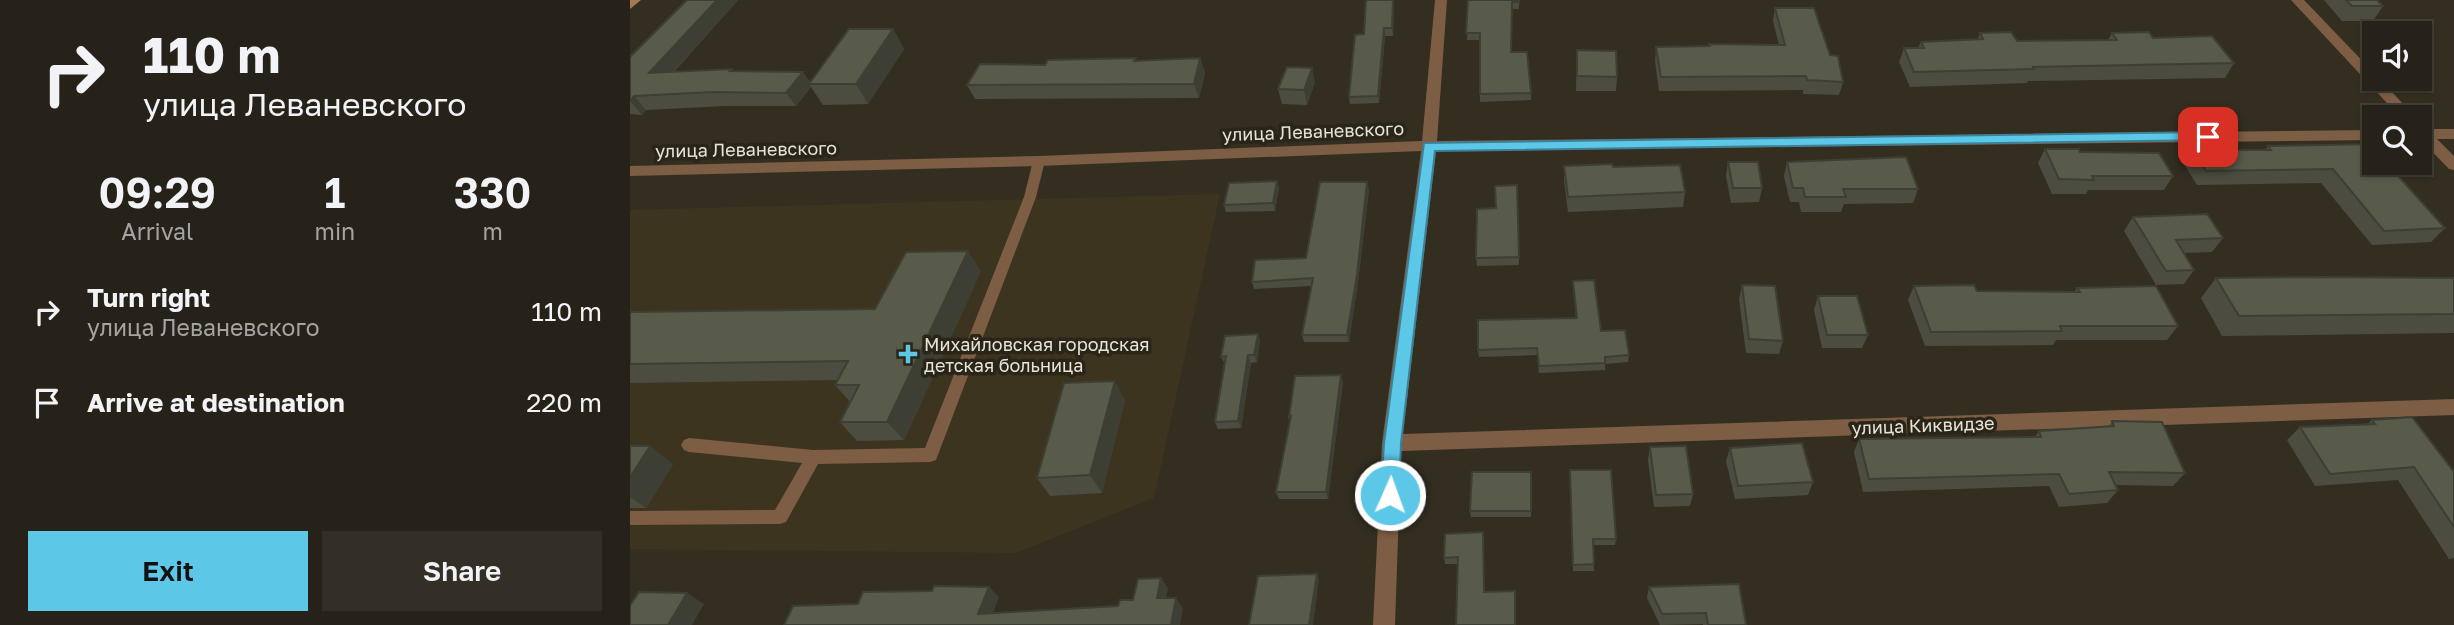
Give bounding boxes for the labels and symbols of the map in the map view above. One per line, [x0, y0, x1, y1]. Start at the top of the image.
pin [2178, 107, 2238, 167]
street label: улица Леваневского [1222, 117, 1404, 145]
street label: улица Леваневского [655, 136, 837, 162]
place label: Михайловская городская детская больница [924, 333, 1150, 376]
marker: Михайловская городская детская больница [898, 344, 918, 364]
street label: улица Киквидзе [1851, 412, 1995, 438]
position arrow [1353, 458, 1427, 532]

